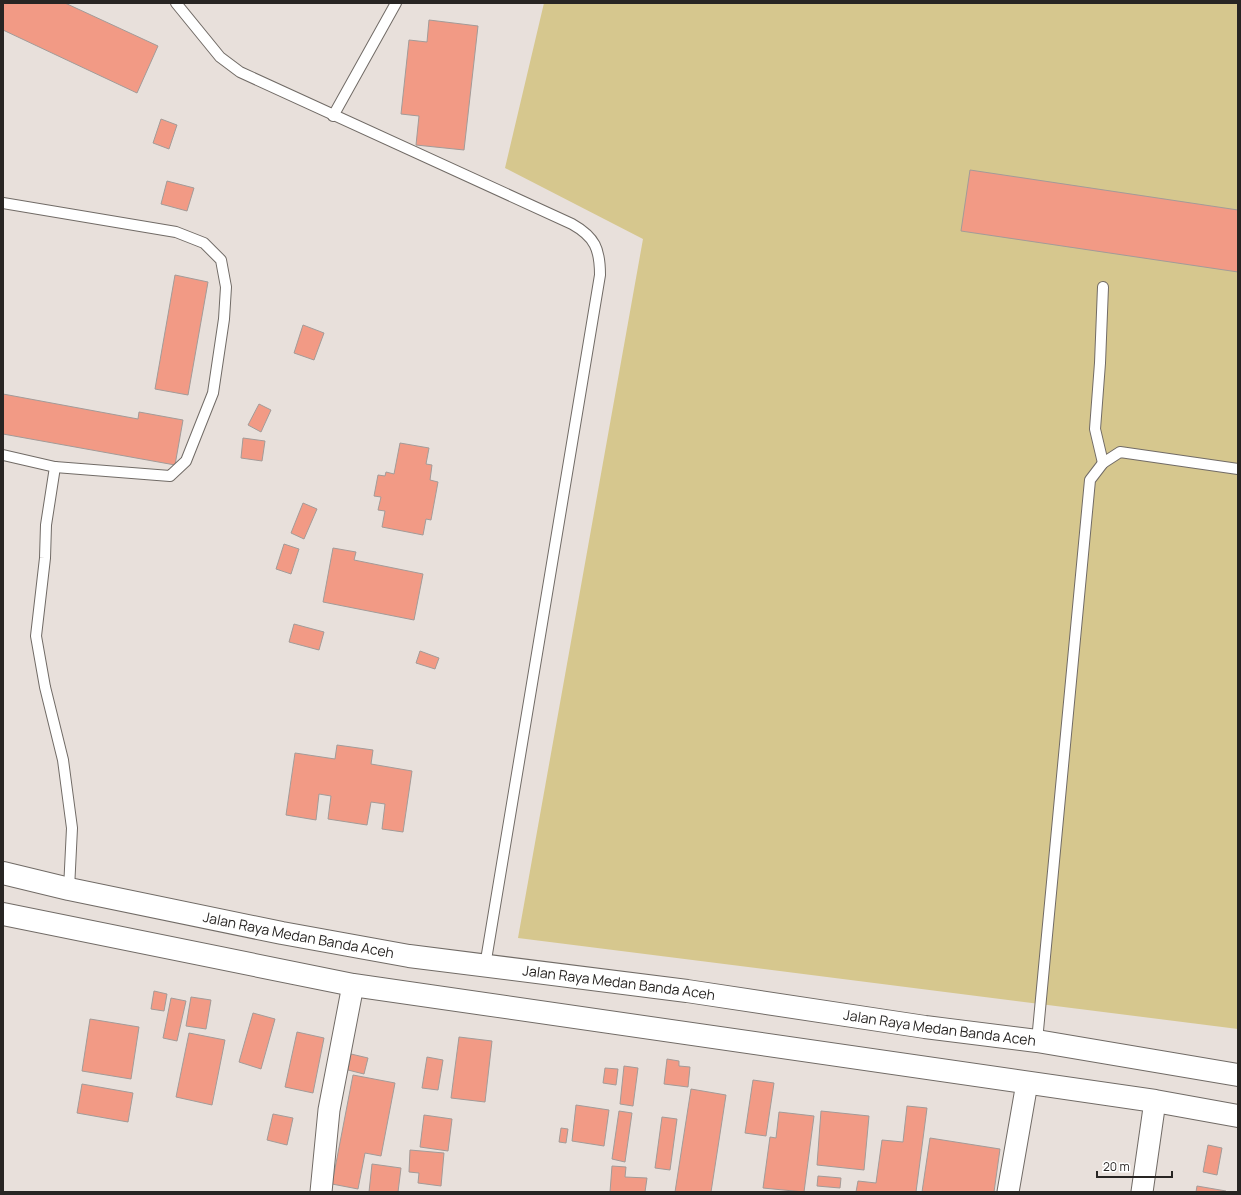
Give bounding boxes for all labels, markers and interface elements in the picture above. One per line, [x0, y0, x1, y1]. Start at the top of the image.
street label: Jalan Raya Medan Banda Aceh [201, 907, 396, 962]
street label: Jalan Raya Medan Banda Aceh [521, 960, 717, 1004]
street label: Jalan Raya Medan Banda Aceh [842, 1005, 1037, 1050]
scale bar [1097, 1153, 1172, 1179]
text: 20 m [1103, 1158, 1130, 1175]

